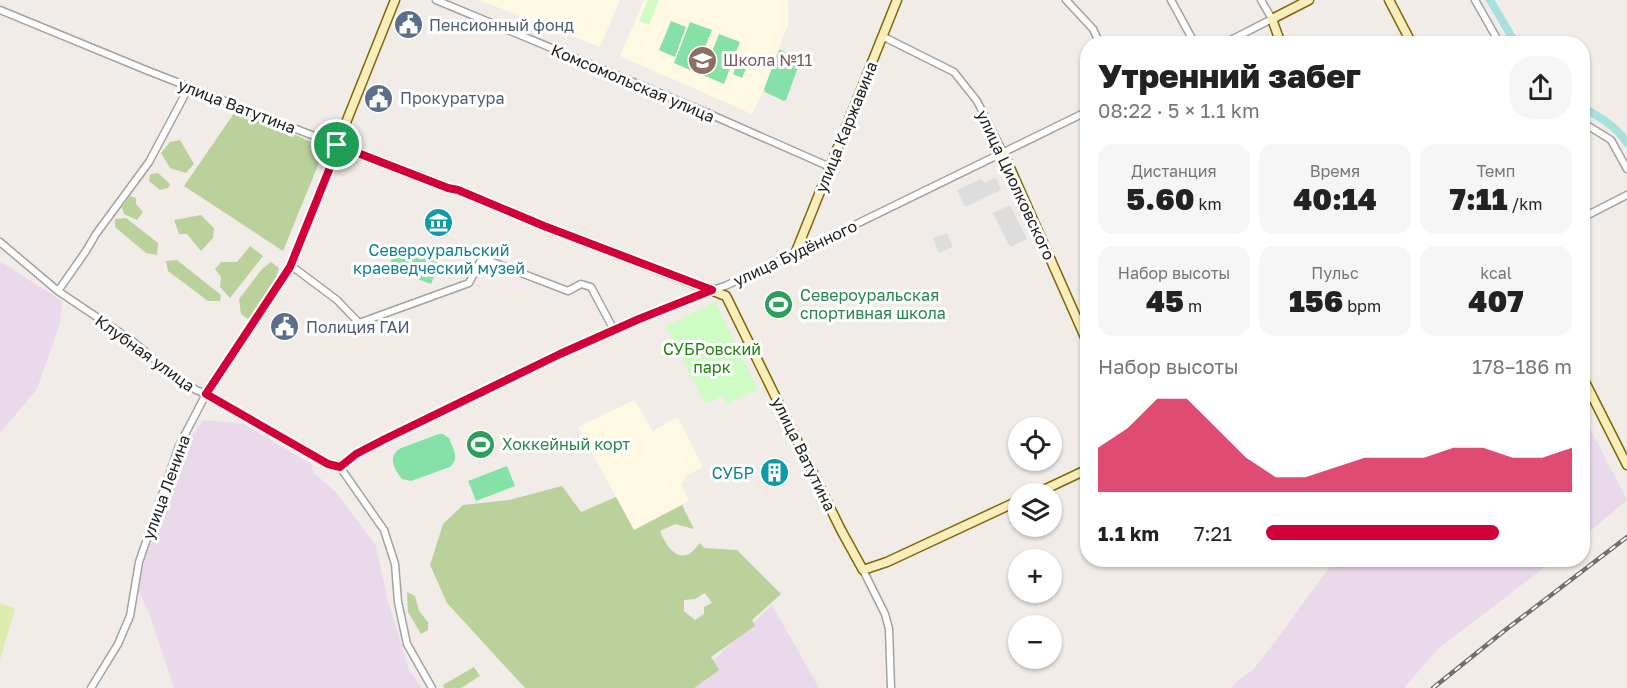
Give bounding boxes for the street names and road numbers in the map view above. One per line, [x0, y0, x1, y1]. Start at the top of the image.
street label: Комсомольская улица [548, 39, 718, 127]
street label: улица Каржавина [811, 58, 881, 196]
street label: улица Ватутина [175, 74, 299, 138]
street label: улица Циолковского [972, 107, 1060, 263]
street label: улица Будённого [730, 216, 860, 290]
street label: Клубная улица [91, 310, 199, 396]
street label: улица Ватутина [768, 394, 840, 514]
street label: улица Ленина [138, 432, 194, 542]

